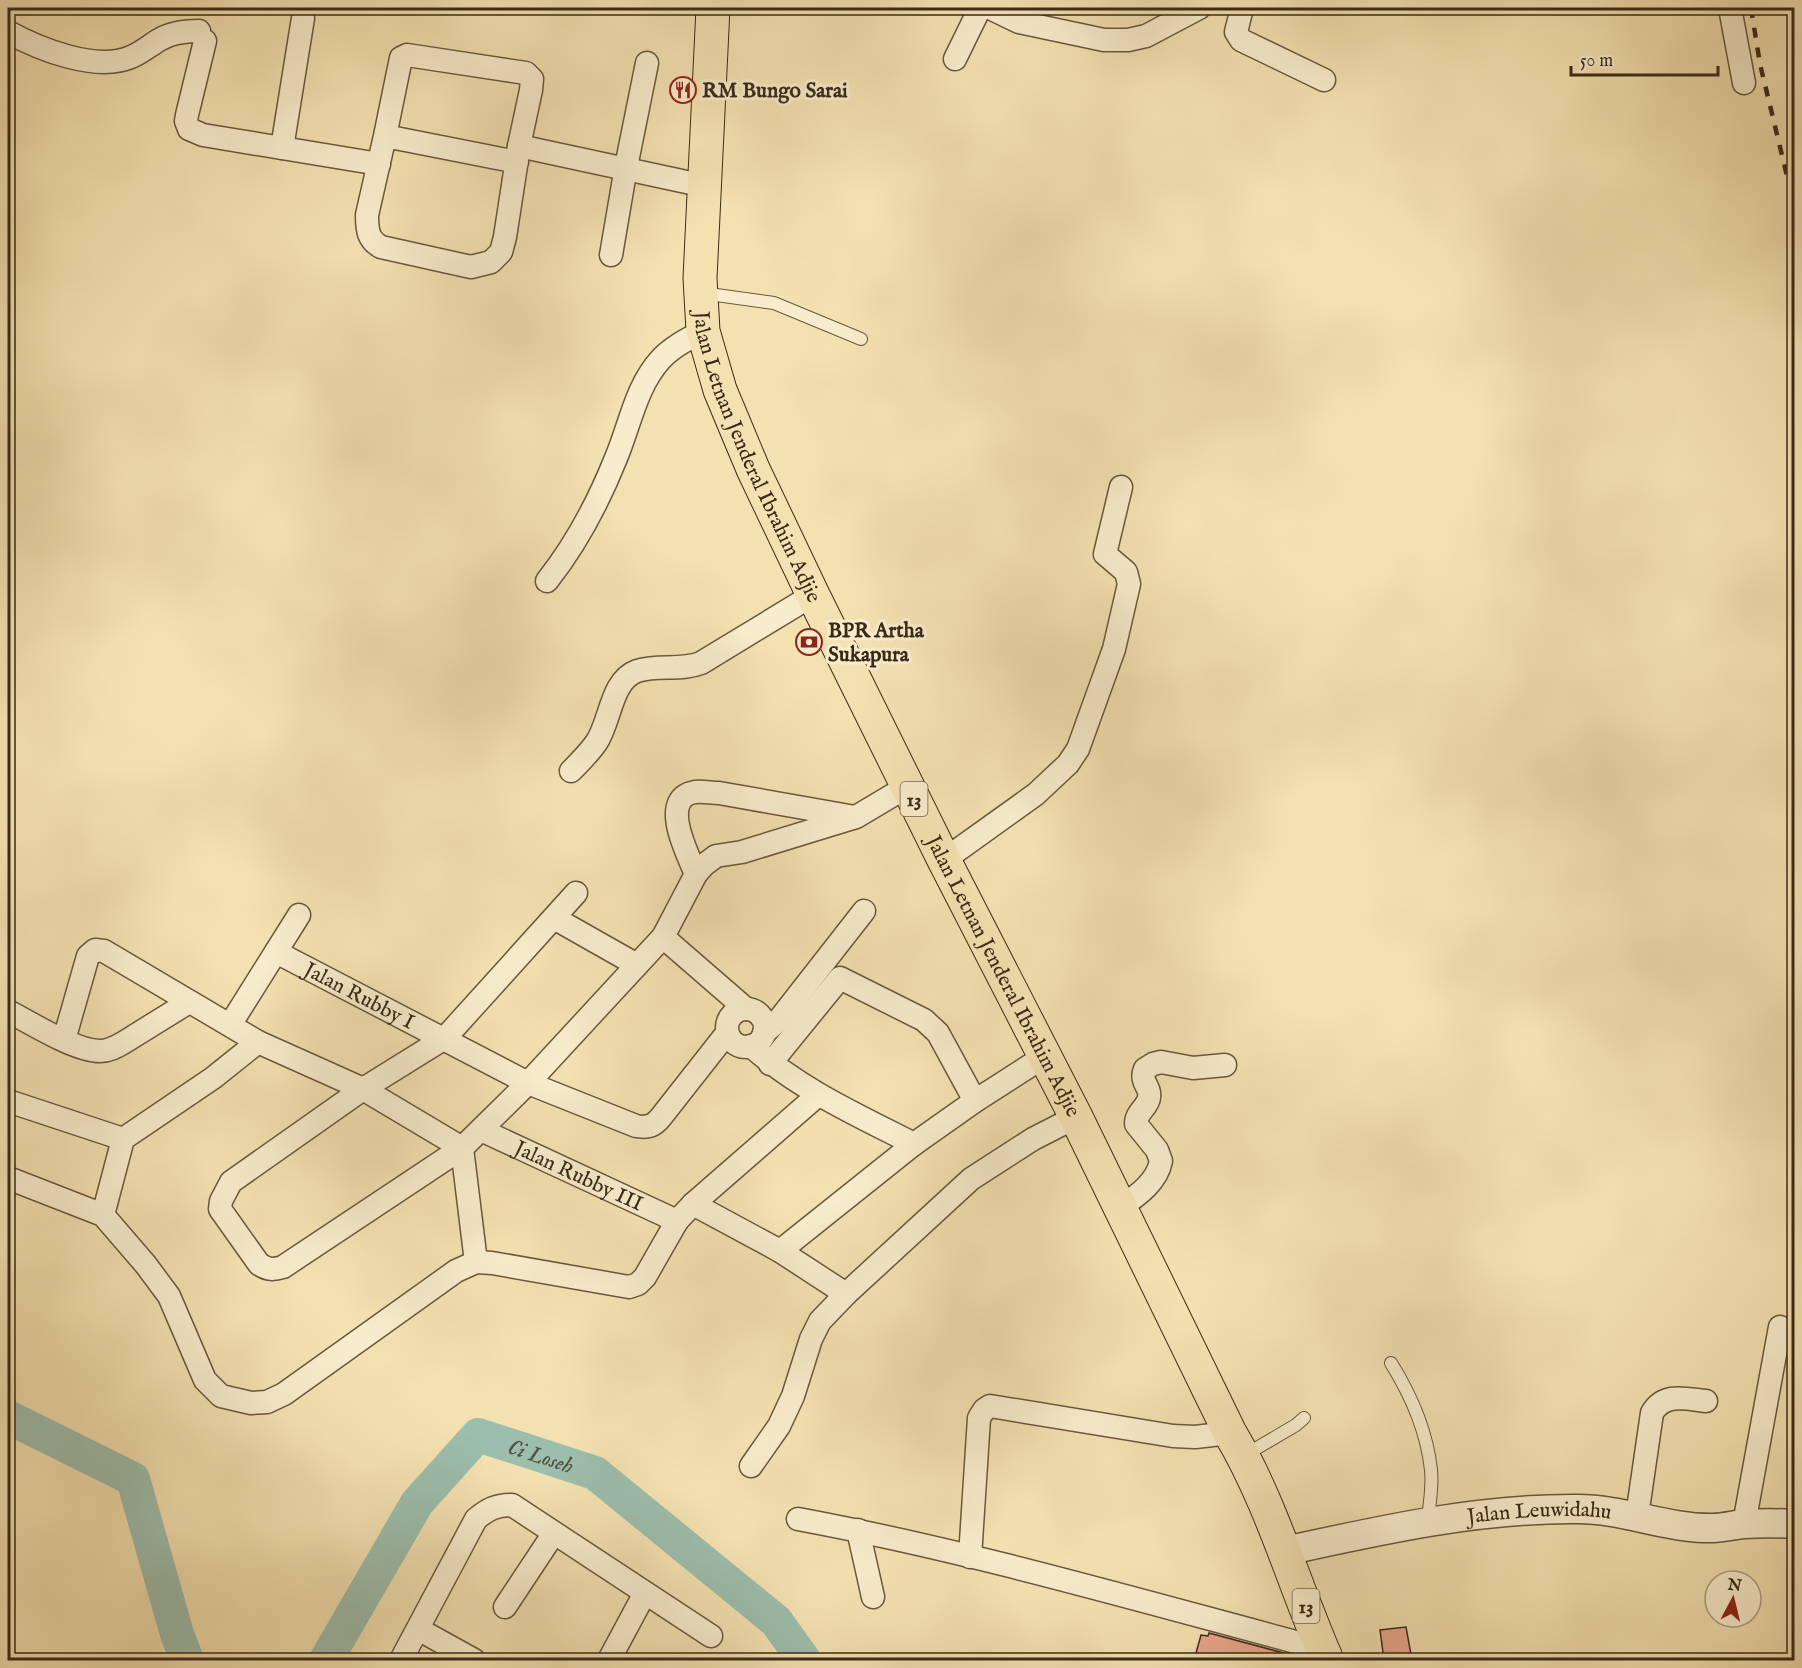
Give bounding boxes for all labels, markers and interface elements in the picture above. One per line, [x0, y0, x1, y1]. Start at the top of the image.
scale bar [1571, 39, 1718, 77]
text: 50 m [1580, 50, 1613, 73]
restaurant icon: RM Bungo Sarai [668, 75, 698, 105]
place label: RM Bungo Sarai [702, 78, 848, 105]
street label: Jalan Letnan Jenderal Ibrahim Adjie [687, 309, 827, 608]
place label: BPR Artha Sukapura [828, 618, 925, 669]
bank icon: BPR Artha Sukapura [794, 627, 824, 657]
road number: 13 [900, 782, 928, 816]
street label: Jalan Letnan Jenderal Ibrahim Adjie [918, 830, 1086, 1122]
street label: Jalan Rubby I [297, 956, 419, 1037]
street label: Jalan Rubby III [508, 1135, 647, 1218]
water label: Ci Loseh [504, 1434, 576, 1481]
street label: Jalan Leuwidahu [1464, 1497, 1613, 1531]
north arrow [1703, 1569, 1763, 1629]
text: N [1726, 1575, 1743, 1597]
road number: 13 [1292, 1589, 1320, 1623]

